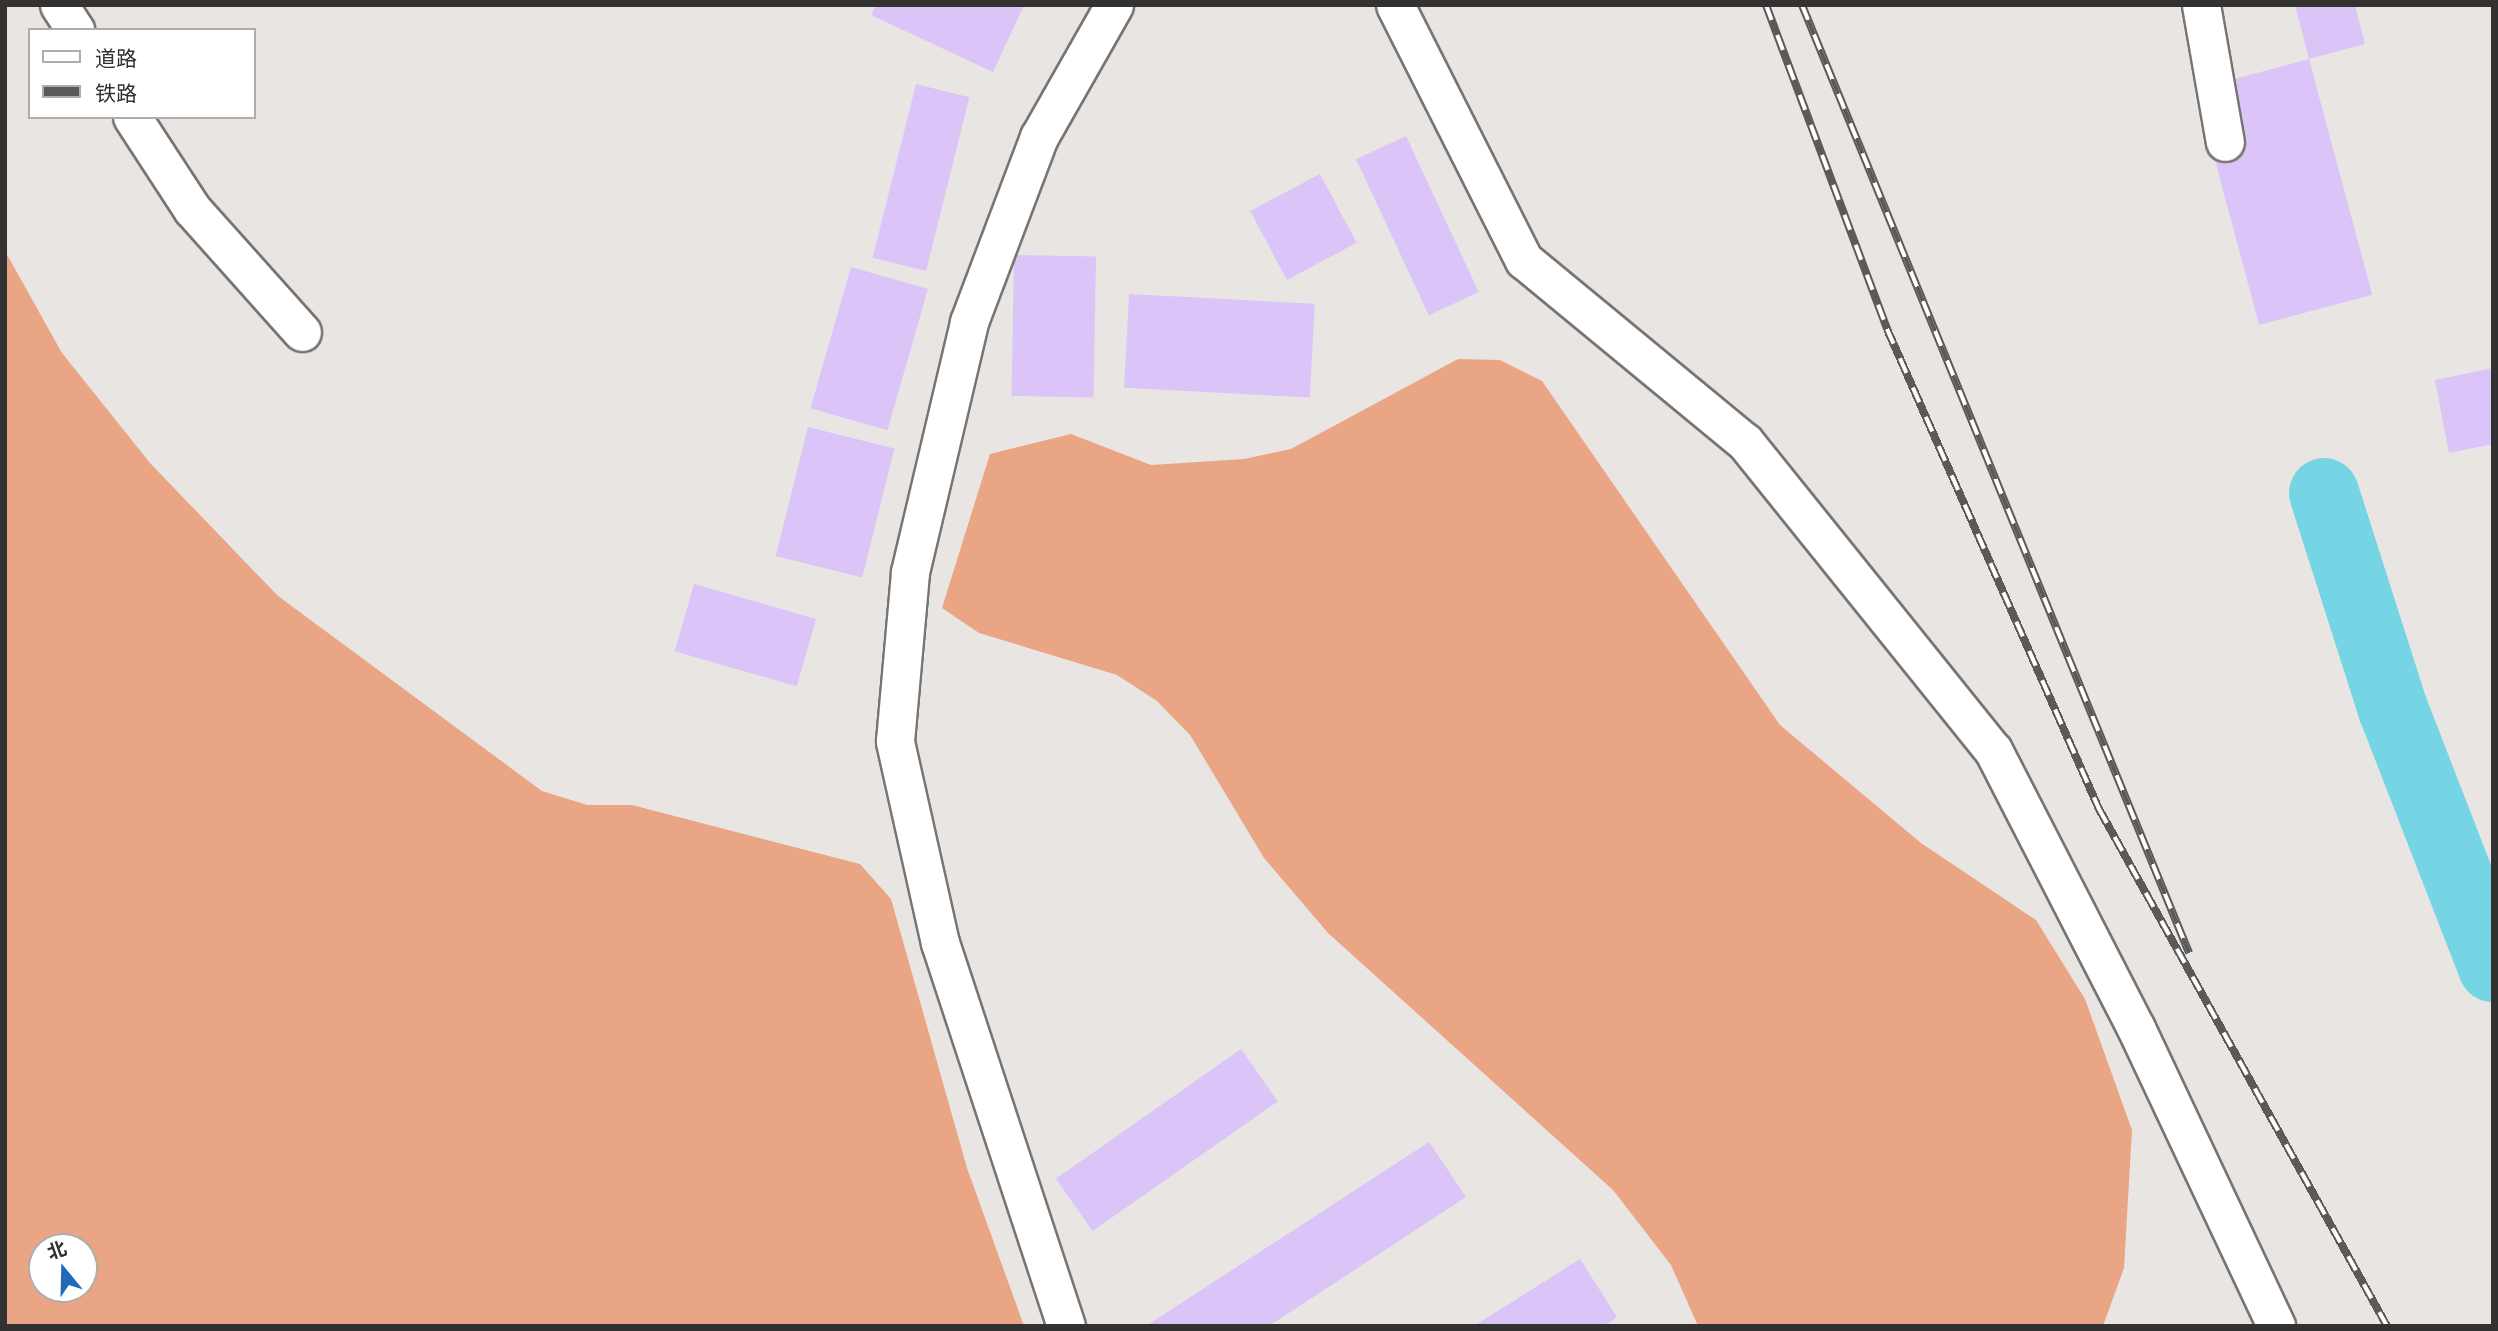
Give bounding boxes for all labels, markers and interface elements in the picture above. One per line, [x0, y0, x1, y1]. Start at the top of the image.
legend [28, 28, 256, 119]
text: 道路 [95, 46, 137, 71]
text: 铁路 [95, 81, 137, 106]
north arrow [28, 1233, 98, 1303]
text: 北 [44, 1237, 69, 1264]

